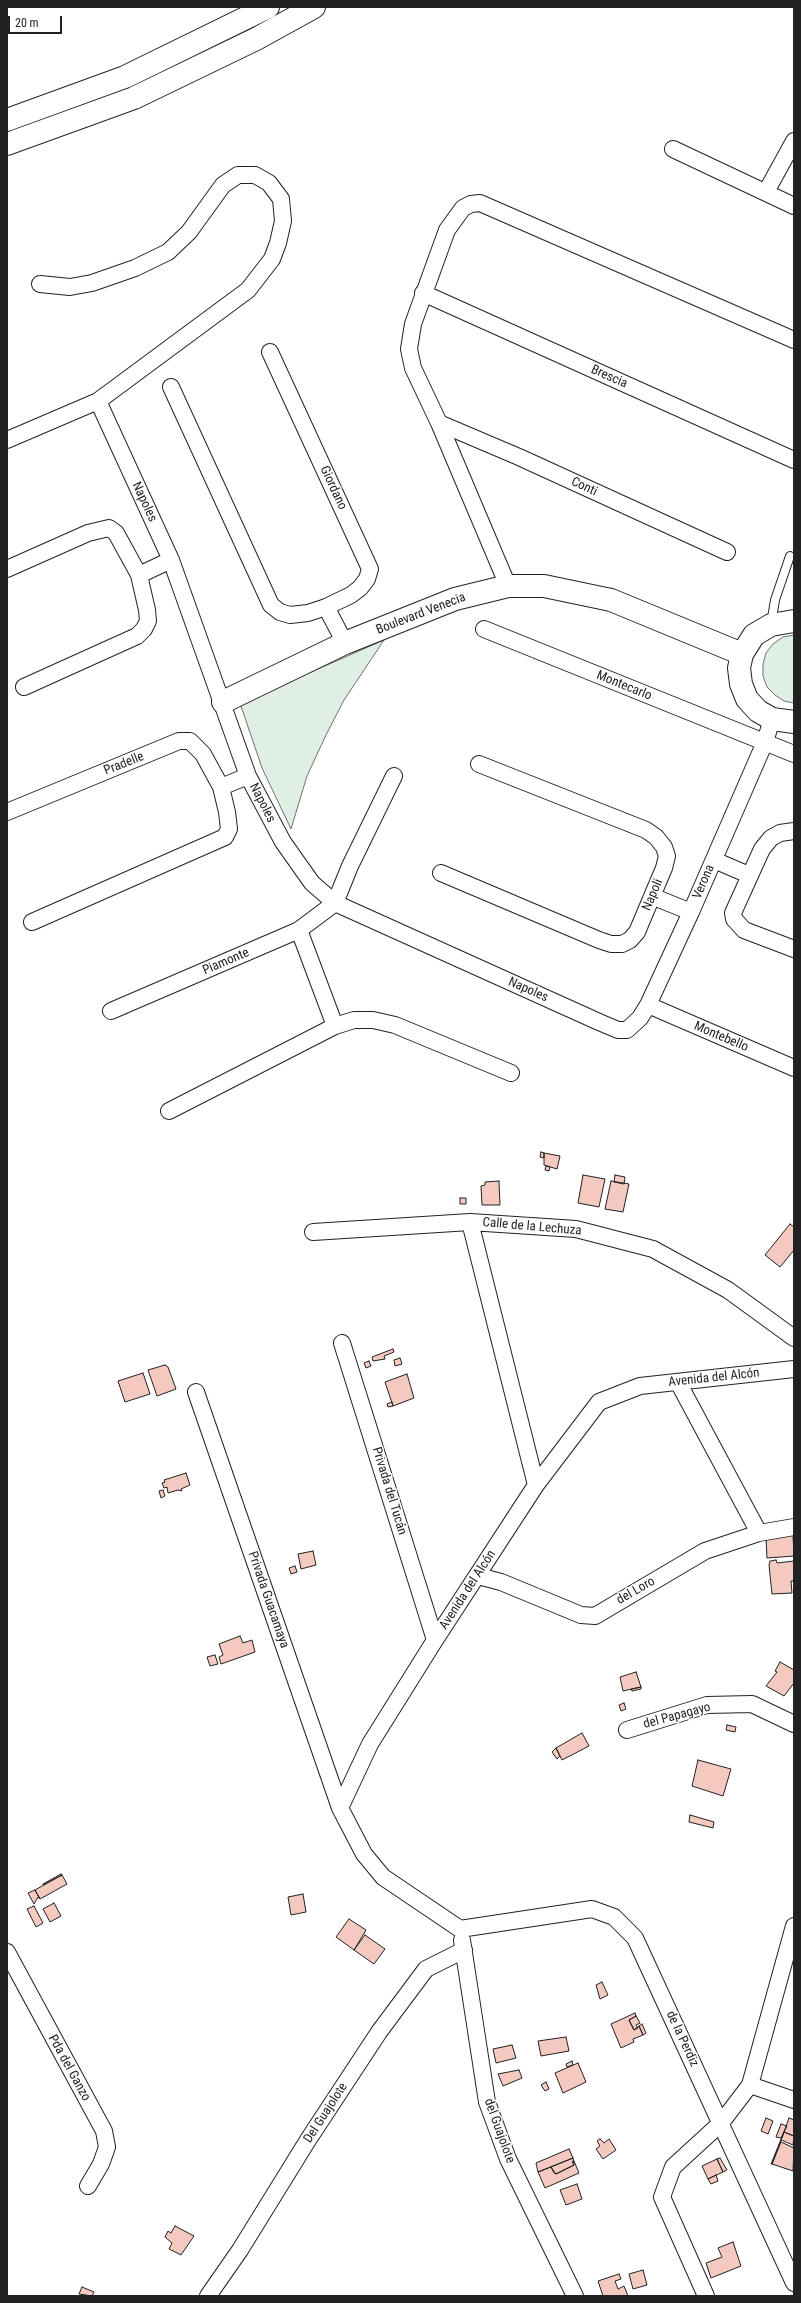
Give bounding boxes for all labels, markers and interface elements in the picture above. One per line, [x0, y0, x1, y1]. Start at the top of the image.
scale bar [10, 8, 64, 34]
text: 20 m [15, 16, 39, 30]
street label: Brescia [588, 362, 630, 392]
street label: Giordano [316, 464, 350, 512]
street label: Conti [568, 474, 600, 500]
street label: Napoles [128, 480, 160, 524]
street label: Boulevard Venecia [374, 590, 468, 638]
street label: Montecarlo [594, 668, 654, 704]
street label: Pradelle [102, 749, 146, 779]
street label: Napoles [245, 781, 279, 825]
street label: Verona [690, 862, 718, 902]
street label: Napoli [639, 877, 667, 913]
street label: Piamonte [200, 945, 252, 979]
street label: Napoles [506, 974, 550, 1006]
street label: Montebello [691, 1019, 751, 1055]
street label: Calle de la Lechuza [482, 1215, 582, 1239]
street label: Avenida del Alcón [668, 1365, 760, 1391]
street label: Privada del Tucán [368, 1445, 410, 1537]
street label: Avenida del Alcón [437, 1547, 499, 1633]
street label: Privada Guacamaya [244, 1550, 292, 1650]
street label: del Loro [614, 1574, 658, 1608]
street label: del Papagayo [642, 1700, 712, 1732]
street label: de la Perdiz [662, 2009, 702, 2069]
street label: Pda del Ganzo [44, 2032, 94, 2104]
street label: Del Guajolote [301, 2080, 351, 2146]
street label: del Guajolote [480, 2097, 518, 2165]

